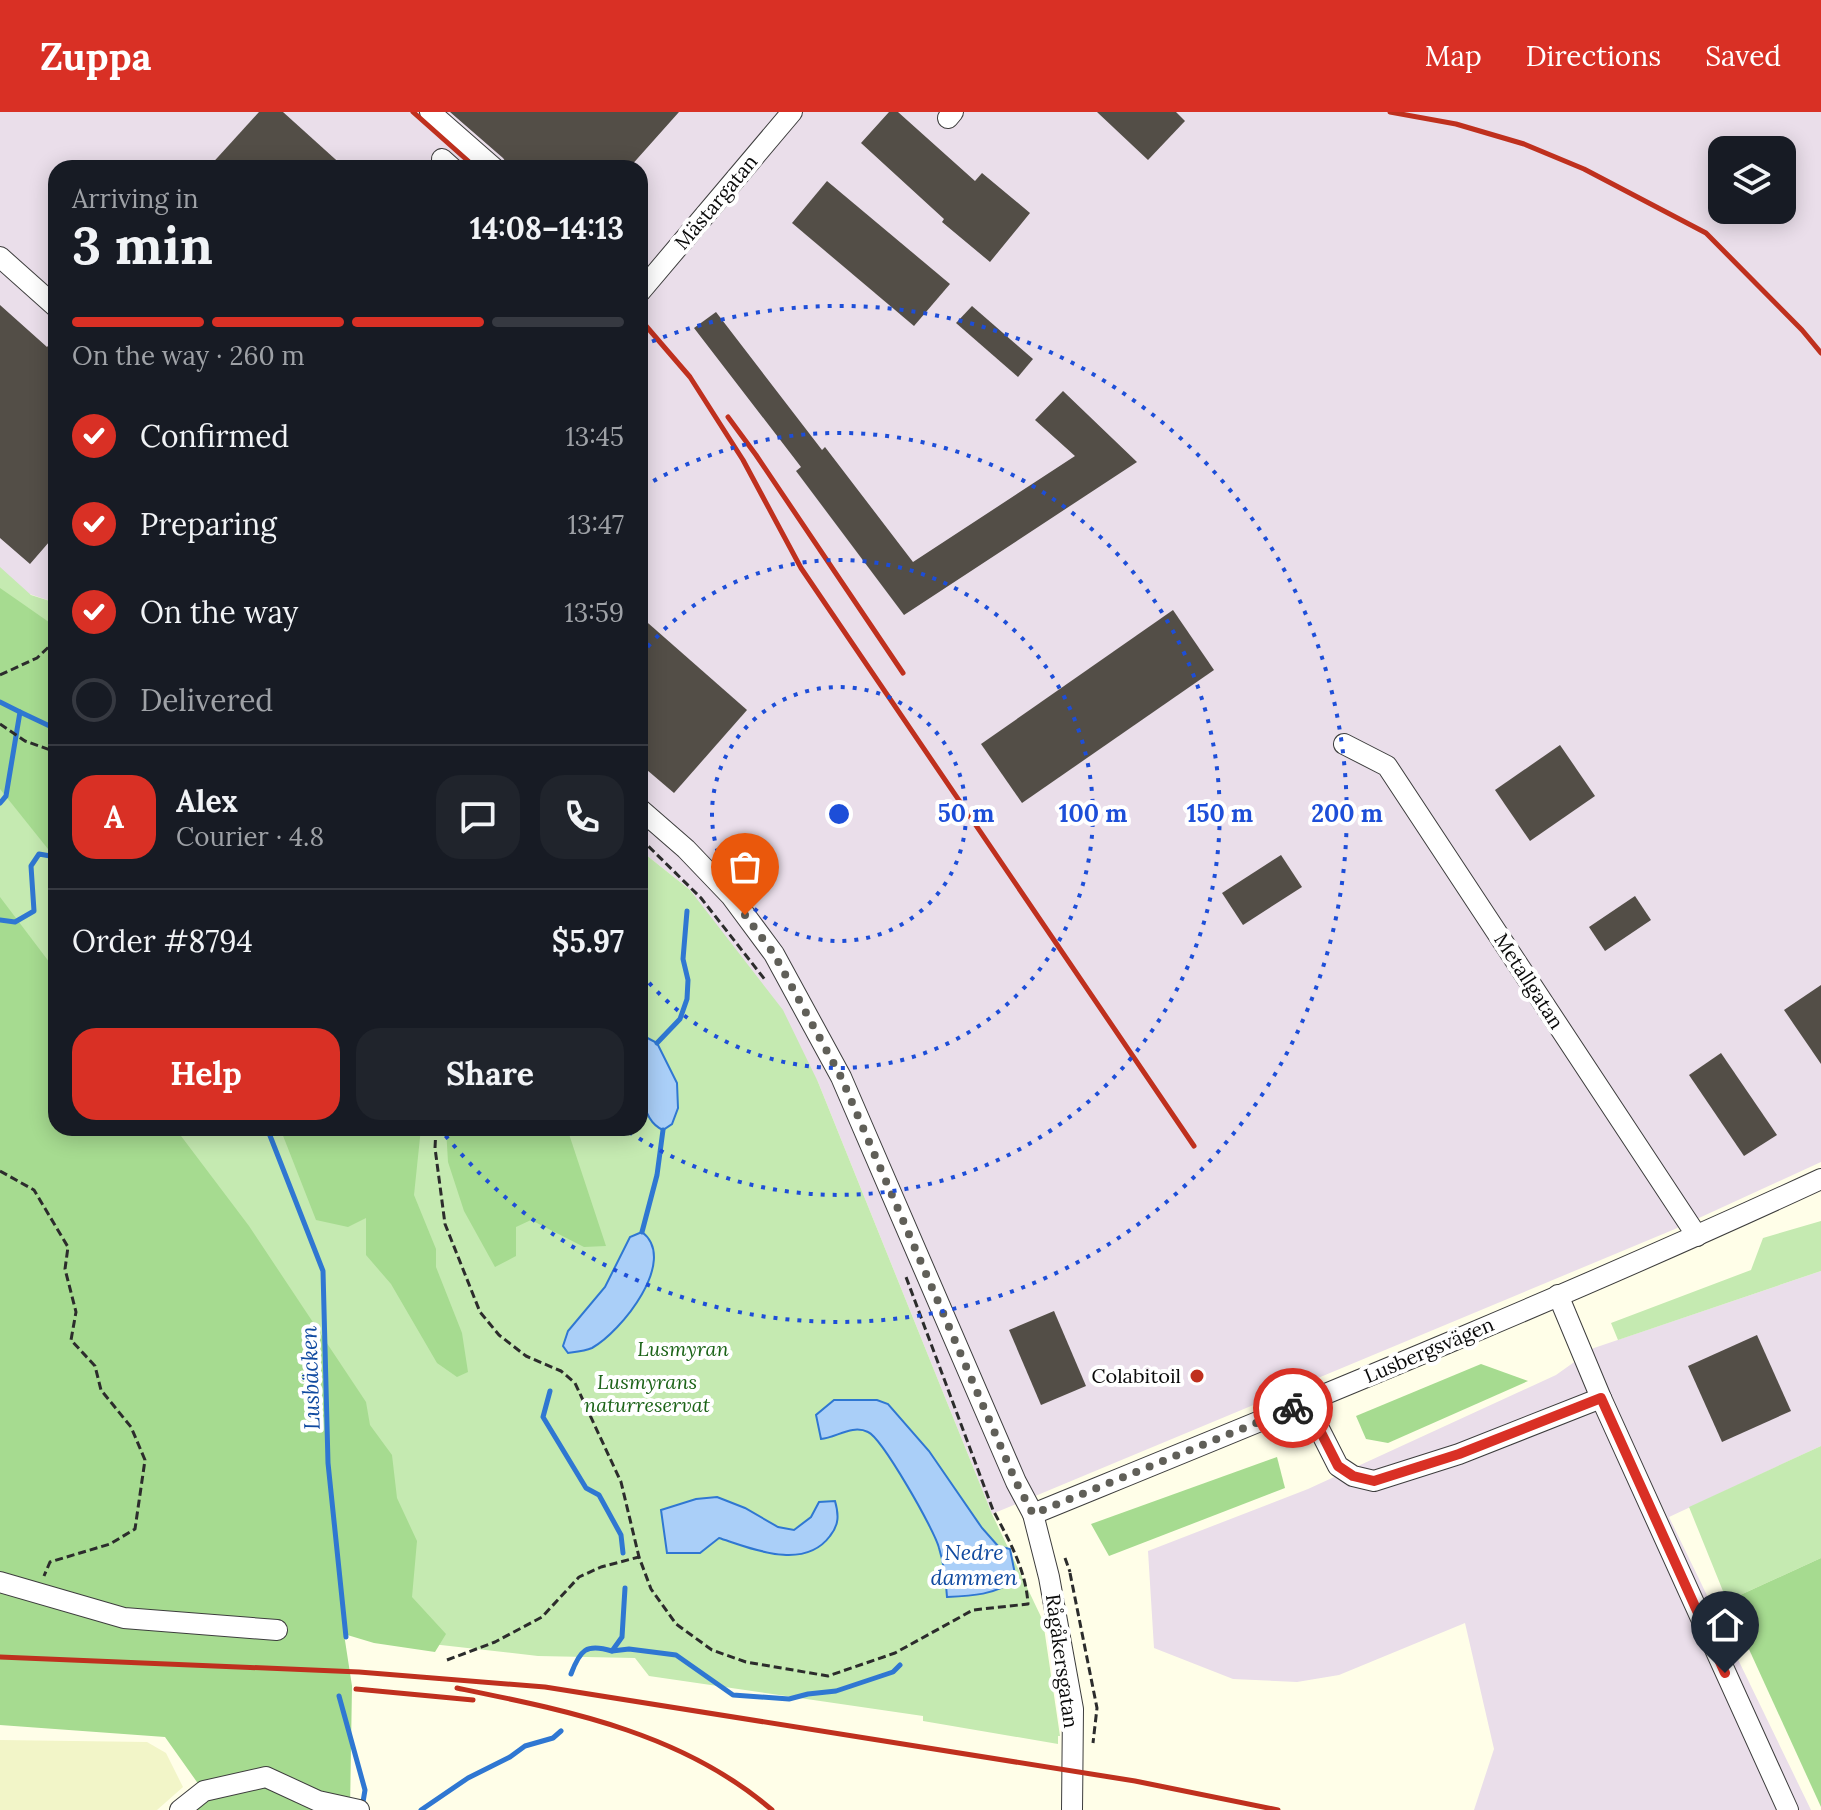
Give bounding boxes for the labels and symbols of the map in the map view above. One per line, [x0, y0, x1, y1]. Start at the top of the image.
street label: Mästargatan [669, 149, 762, 254]
text: 50 m [938, 798, 994, 829]
text: 100 m [1059, 798, 1127, 829]
text: 150 m [1187, 798, 1253, 829]
text: 200 m [1311, 798, 1383, 829]
centre of rings [825, 800, 853, 828]
pin [711, 833, 779, 915]
street label: Metallgatan [1489, 928, 1570, 1033]
street label: Lusbergsvägen [1360, 1311, 1497, 1388]
water label: Lusbäcken [294, 1325, 326, 1430]
park label: Lusmyran [637, 1336, 730, 1361]
place label: Colabitoil [1091, 1363, 1181, 1388]
marker: Colabitoil [1188, 1367, 1206, 1385]
courier [1253, 1368, 1333, 1448]
park label: Lusmyrans naturreservat [584, 1369, 711, 1417]
water label: Nedre dammen [931, 1538, 1018, 1591]
pin [1691, 1591, 1759, 1673]
street label: Rågåkersgatan [1041, 1592, 1084, 1730]

